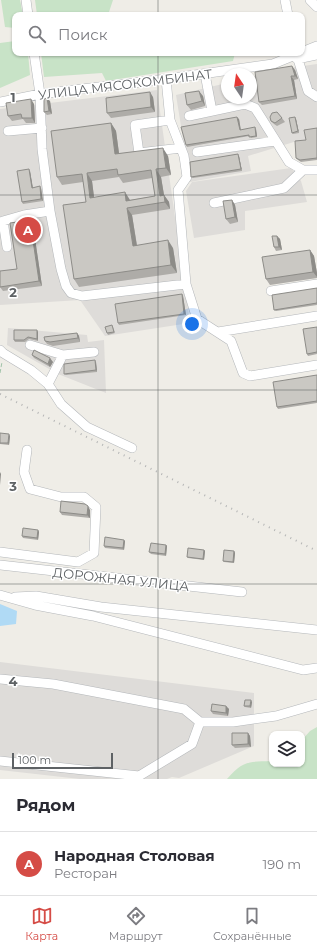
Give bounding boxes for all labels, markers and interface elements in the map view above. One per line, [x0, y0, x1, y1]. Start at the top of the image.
search box [12, 12, 305, 56]
icon: search [26, 23, 48, 45]
text: Поиск [58, 25, 107, 44]
street label: УЛИЦА МЯСОКОМБИНАТ [37, 65, 213, 103]
north arrow [221, 68, 257, 104]
text: 1 [10, 89, 16, 105]
pin: A [15, 215, 41, 245]
text: 2 [9, 284, 17, 300]
your location [182, 314, 202, 334]
text: 3 [8, 478, 17, 494]
street label: ДОРОЖНАЯ УЛИЦА [52, 564, 190, 594]
text: 4 [9, 673, 18, 689]
map controls [269, 731, 305, 767]
button: layers [269, 731, 305, 767]
scale bar [12, 751, 113, 770]
text: 100 m [18, 753, 51, 767]
text: Рядом [16, 795, 75, 815]
text: Народная Столовая [54, 846, 215, 865]
text: A [24, 856, 34, 872]
text: 190 m [263, 856, 301, 872]
text: Ресторан [54, 865, 118, 881]
tab: Карта [25, 905, 58, 943]
tab: Маршрут [109, 905, 162, 943]
tab: Сохранённые [213, 905, 292, 943]

